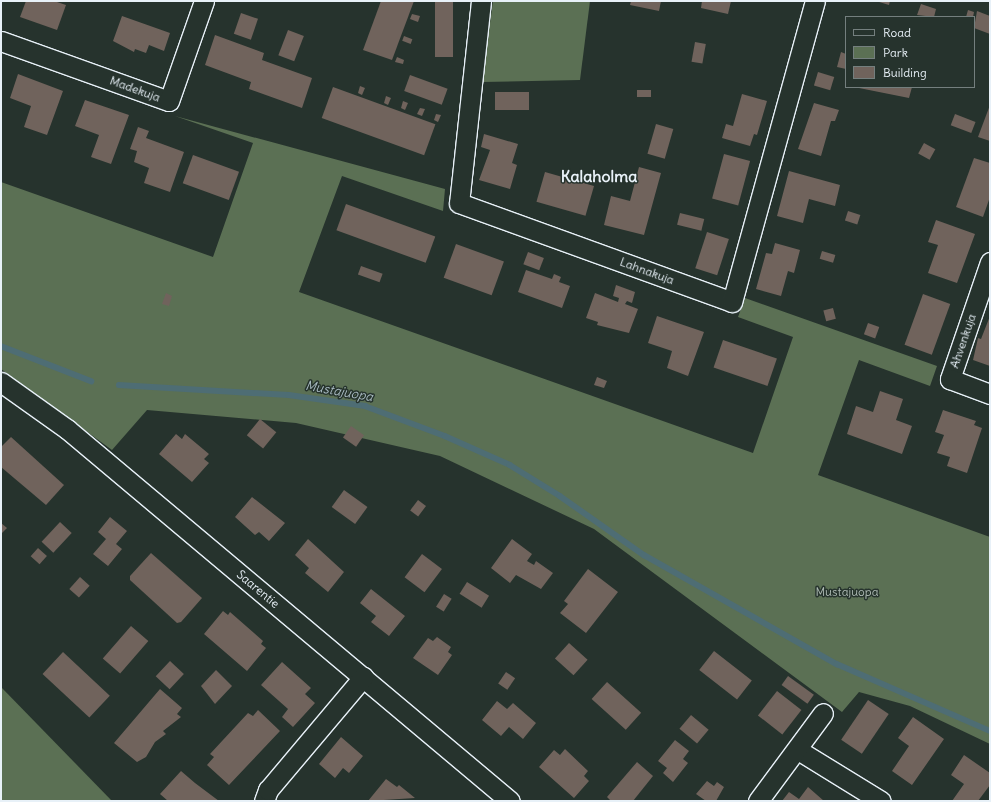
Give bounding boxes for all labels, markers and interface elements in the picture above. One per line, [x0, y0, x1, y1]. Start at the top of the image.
legend [845, 16, 975, 88]
text: Road [883, 25, 911, 40]
text: Park [883, 45, 908, 60]
text: Building [883, 65, 927, 80]
street label: Madekuja [108, 73, 162, 105]
district label: Kalaholma [561, 166, 637, 186]
street label: Lahnakuja [618, 255, 676, 287]
street label: Ahvenkuja [947, 312, 979, 370]
water label: Mustajuopa [304, 378, 374, 406]
street label: Saarentie [234, 567, 282, 611]
park label: Mustajuopa [815, 585, 879, 599]

